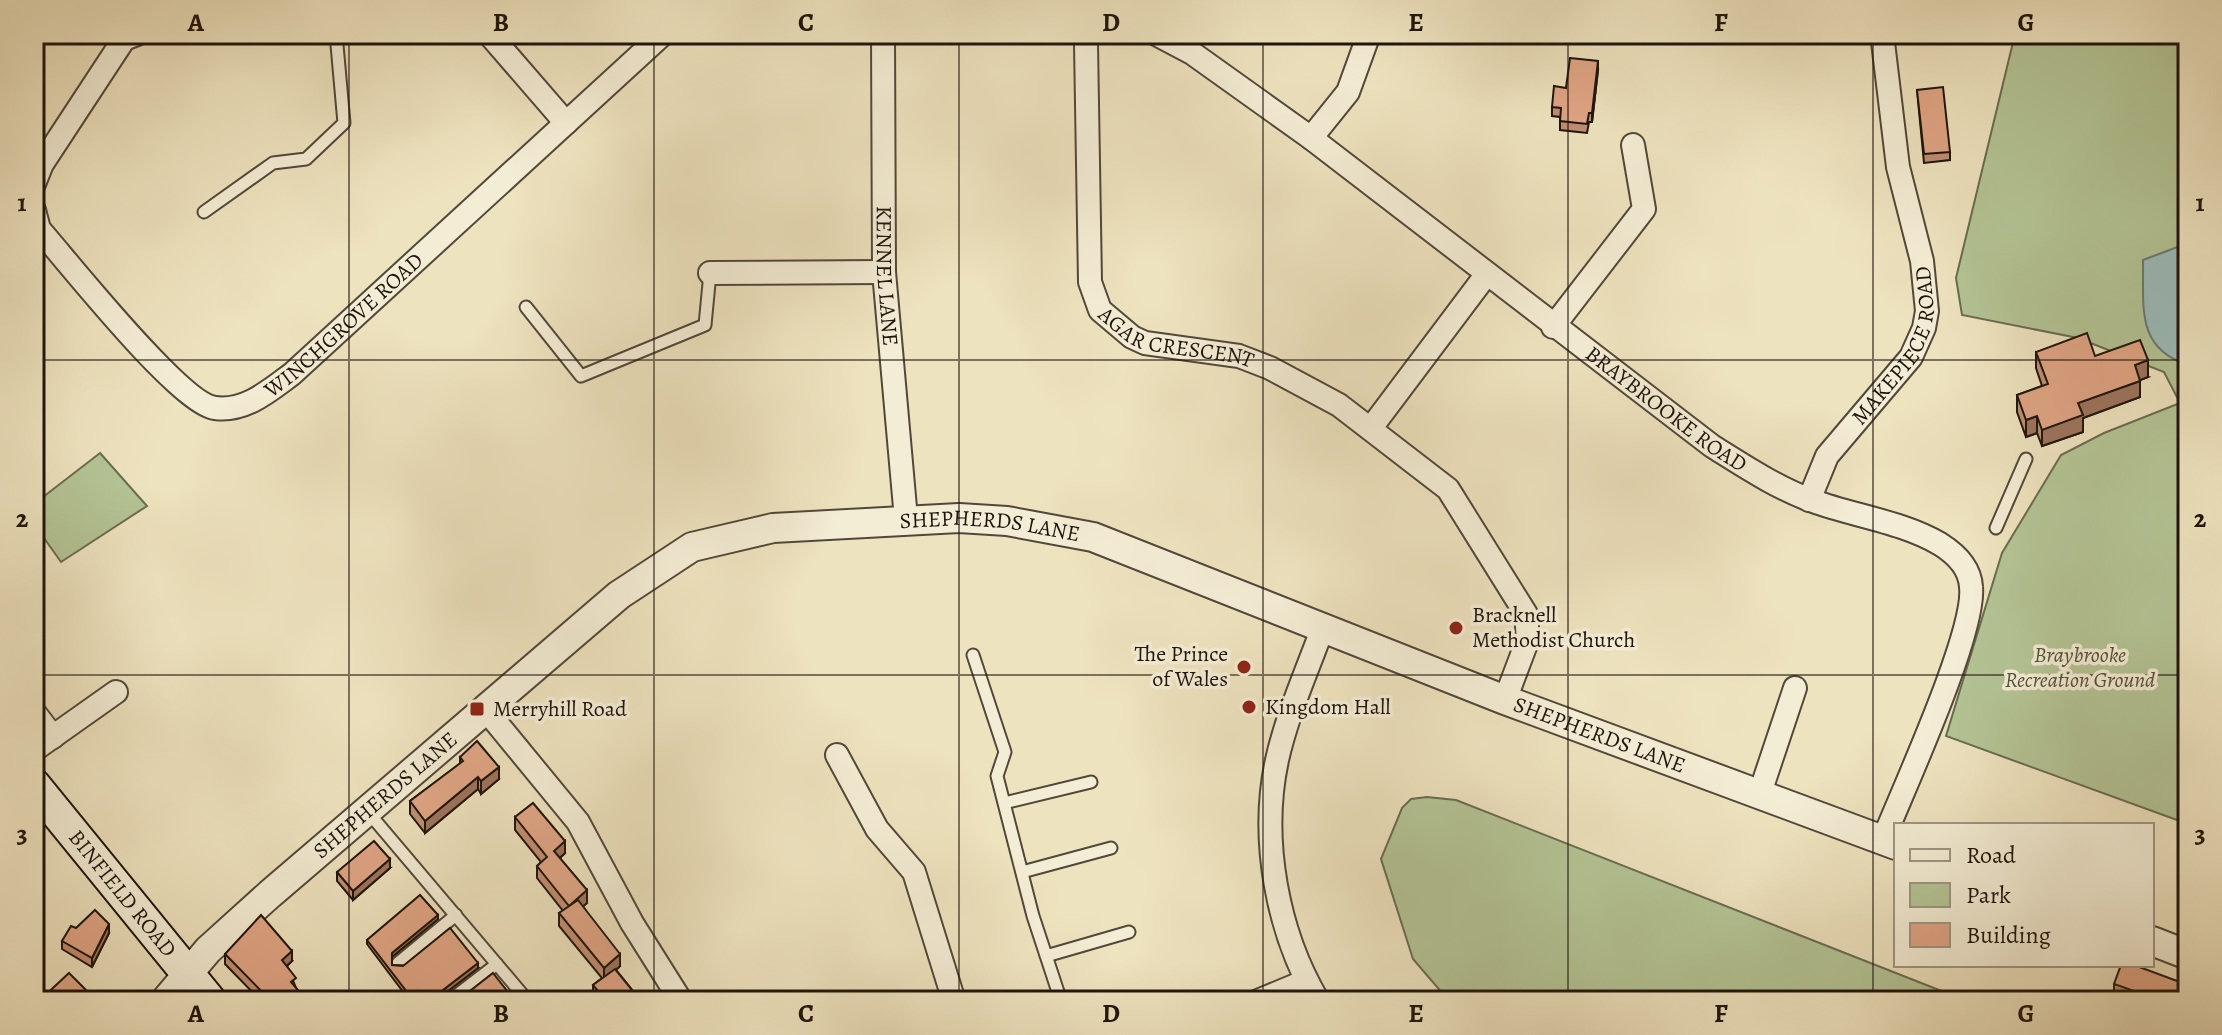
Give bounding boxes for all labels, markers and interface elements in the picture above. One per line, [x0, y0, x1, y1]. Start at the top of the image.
text: A [187, 5, 205, 40]
text: B [493, 5, 509, 40]
text: C [798, 5, 814, 40]
text: D [1102, 5, 1120, 40]
text: E [1408, 5, 1424, 40]
text: F [1714, 5, 1728, 40]
text: G [2017, 5, 2035, 40]
text: 1 [17, 185, 27, 220]
text: 1 [2195, 185, 2205, 220]
street label: KENNEL LANE [869, 206, 906, 347]
street label: WINCHGROVE ROAD [257, 246, 430, 405]
street label: MAKEPIECE ROAD [1845, 265, 1942, 431]
street label: AGAR CRESCENT [1091, 299, 1258, 375]
street label: BRAYBROOKE ROAD [1579, 339, 1753, 479]
text: 2 [16, 501, 29, 536]
text: 2 [2194, 501, 2207, 536]
street label: SHEPHERDS LANE [899, 503, 1082, 549]
place label: Bracknell Methodist Church [1472, 600, 1635, 655]
marker: Bracknell Methodist Church [1447, 619, 1465, 637]
place label: The Prince of Wales [1135, 639, 1228, 694]
park label: Braybrooke Recreation Ground [2005, 640, 2155, 695]
marker: The Prince of Wales [1235, 658, 1253, 676]
street label: SHEPHERDS LANE [1509, 689, 1690, 781]
place label: Kingdom Hall [1265, 692, 1391, 722]
place label: Merryhill Road [493, 694, 627, 724]
marker: Kingdom Hall [1240, 698, 1258, 716]
marker: Merryhill Road [468, 700, 486, 718]
street label: SHEPHERDS LANE [307, 725, 464, 866]
text: 3 [16, 816, 28, 851]
text: 3 [2194, 816, 2206, 851]
street label: BINFIELD ROAD [61, 823, 183, 964]
legend [1894, 823, 2154, 967]
text: Road [1966, 839, 2016, 871]
text: Park [1966, 879, 2011, 911]
text: Building [1966, 919, 2051, 951]
text: A [187, 996, 205, 1031]
text: B [493, 996, 509, 1031]
text: C [798, 996, 814, 1031]
text: D [1102, 996, 1120, 1031]
text: E [1408, 996, 1424, 1031]
text: F [1714, 996, 1728, 1031]
text: G [2017, 996, 2035, 1031]

